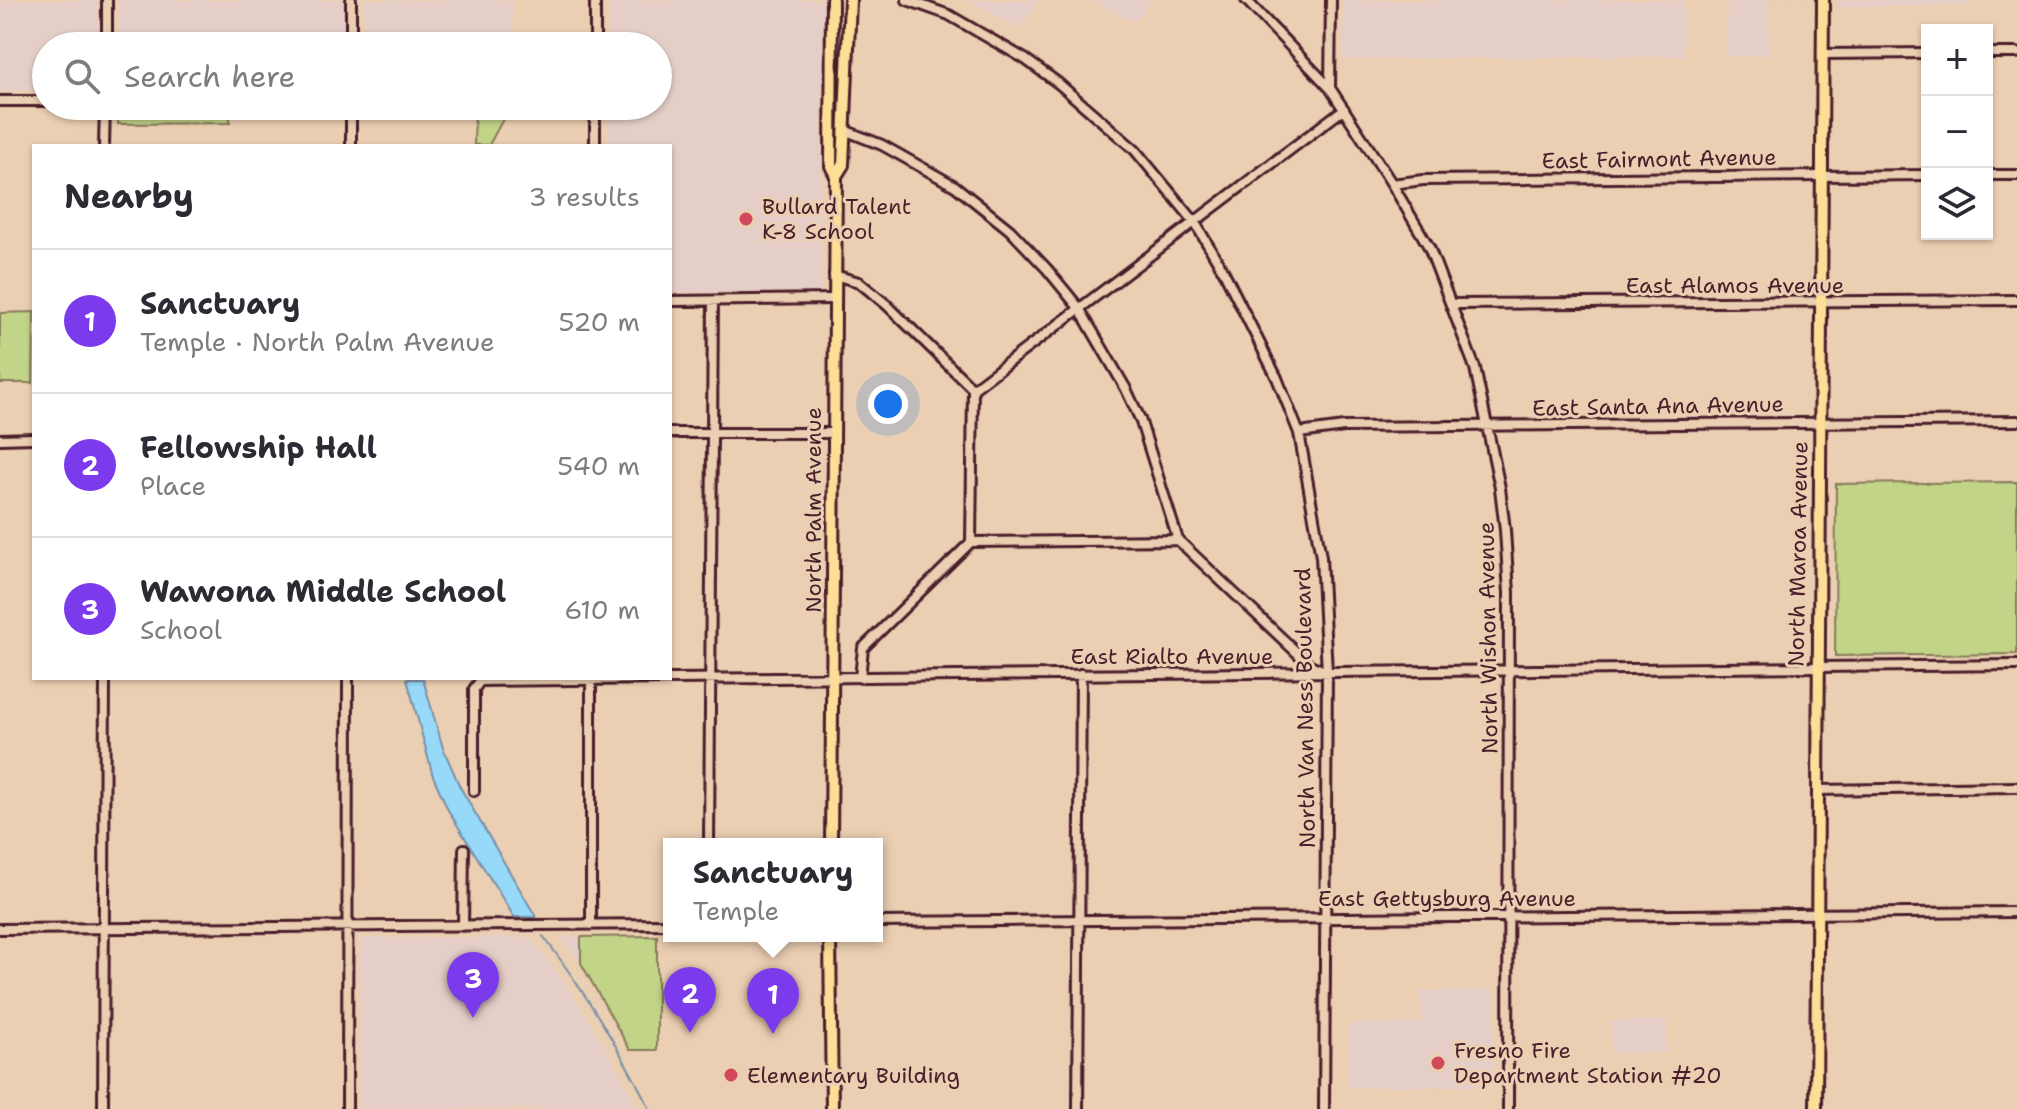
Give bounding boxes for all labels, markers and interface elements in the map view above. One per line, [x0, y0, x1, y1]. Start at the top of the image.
map controls [1921, 24, 1993, 240]
button: + [1921, 24, 1993, 96]
search box [32, 32, 672, 120]
icon: search [60, 54, 104, 98]
text: Search here [124, 56, 295, 97]
button: − [1921, 96, 1993, 168]
street label: East Fairmont Avenue [1541, 142, 1777, 176]
button: layers [1921, 168, 1993, 240]
text: Nearby [64, 173, 194, 219]
text: 3 results [528, 179, 640, 214]
place label: Bullard Talent K-8 School [762, 192, 911, 246]
marker: Bullard Talent K-8 School [737, 210, 755, 228]
street label: East Alamos Avenue [1626, 271, 1844, 300]
text: Sanctuary [140, 283, 300, 324]
text: 1 [84, 304, 96, 339]
text: 520 m [559, 304, 640, 339]
text: Temple · North Palm Avenue [140, 324, 495, 359]
your location [868, 384, 908, 424]
street label: East Santa Ana Avenue [1532, 389, 1784, 423]
street label: North Palm Avenue [799, 407, 828, 613]
text: Fellowship Hall [140, 427, 377, 468]
street label: North Maroa Avenue [1782, 441, 1814, 667]
text: 2 [81, 448, 99, 483]
text: 540 m [557, 448, 640, 483]
text: Place [140, 468, 206, 503]
street label: North Wishon Avenue [1471, 522, 1505, 754]
street label: North Van Ness Boulevard [1288, 567, 1322, 849]
text: Wawona Middle School [140, 571, 506, 612]
text: 3 [81, 592, 99, 627]
text: 610 m [564, 592, 640, 627]
text: School [140, 612, 222, 647]
street label: East Rialto Avenue [1071, 642, 1273, 671]
popup [663, 838, 883, 942]
text: Sanctuary [693, 852, 853, 893]
street label: East Gettysburg Avenue [1318, 884, 1576, 913]
text: Temple [693, 893, 779, 928]
pin: 3 [447, 952, 499, 1018]
pin: 2 [664, 967, 716, 1033]
pin: 1 [747, 968, 799, 1034]
place label: Fresno Fire Department Station #20 [1454, 1036, 1722, 1090]
marker: Fresno Fire Department Station #20 [1429, 1054, 1447, 1072]
place label: Elementary Building [747, 1061, 960, 1090]
marker: Elementary Building [722, 1066, 740, 1084]

